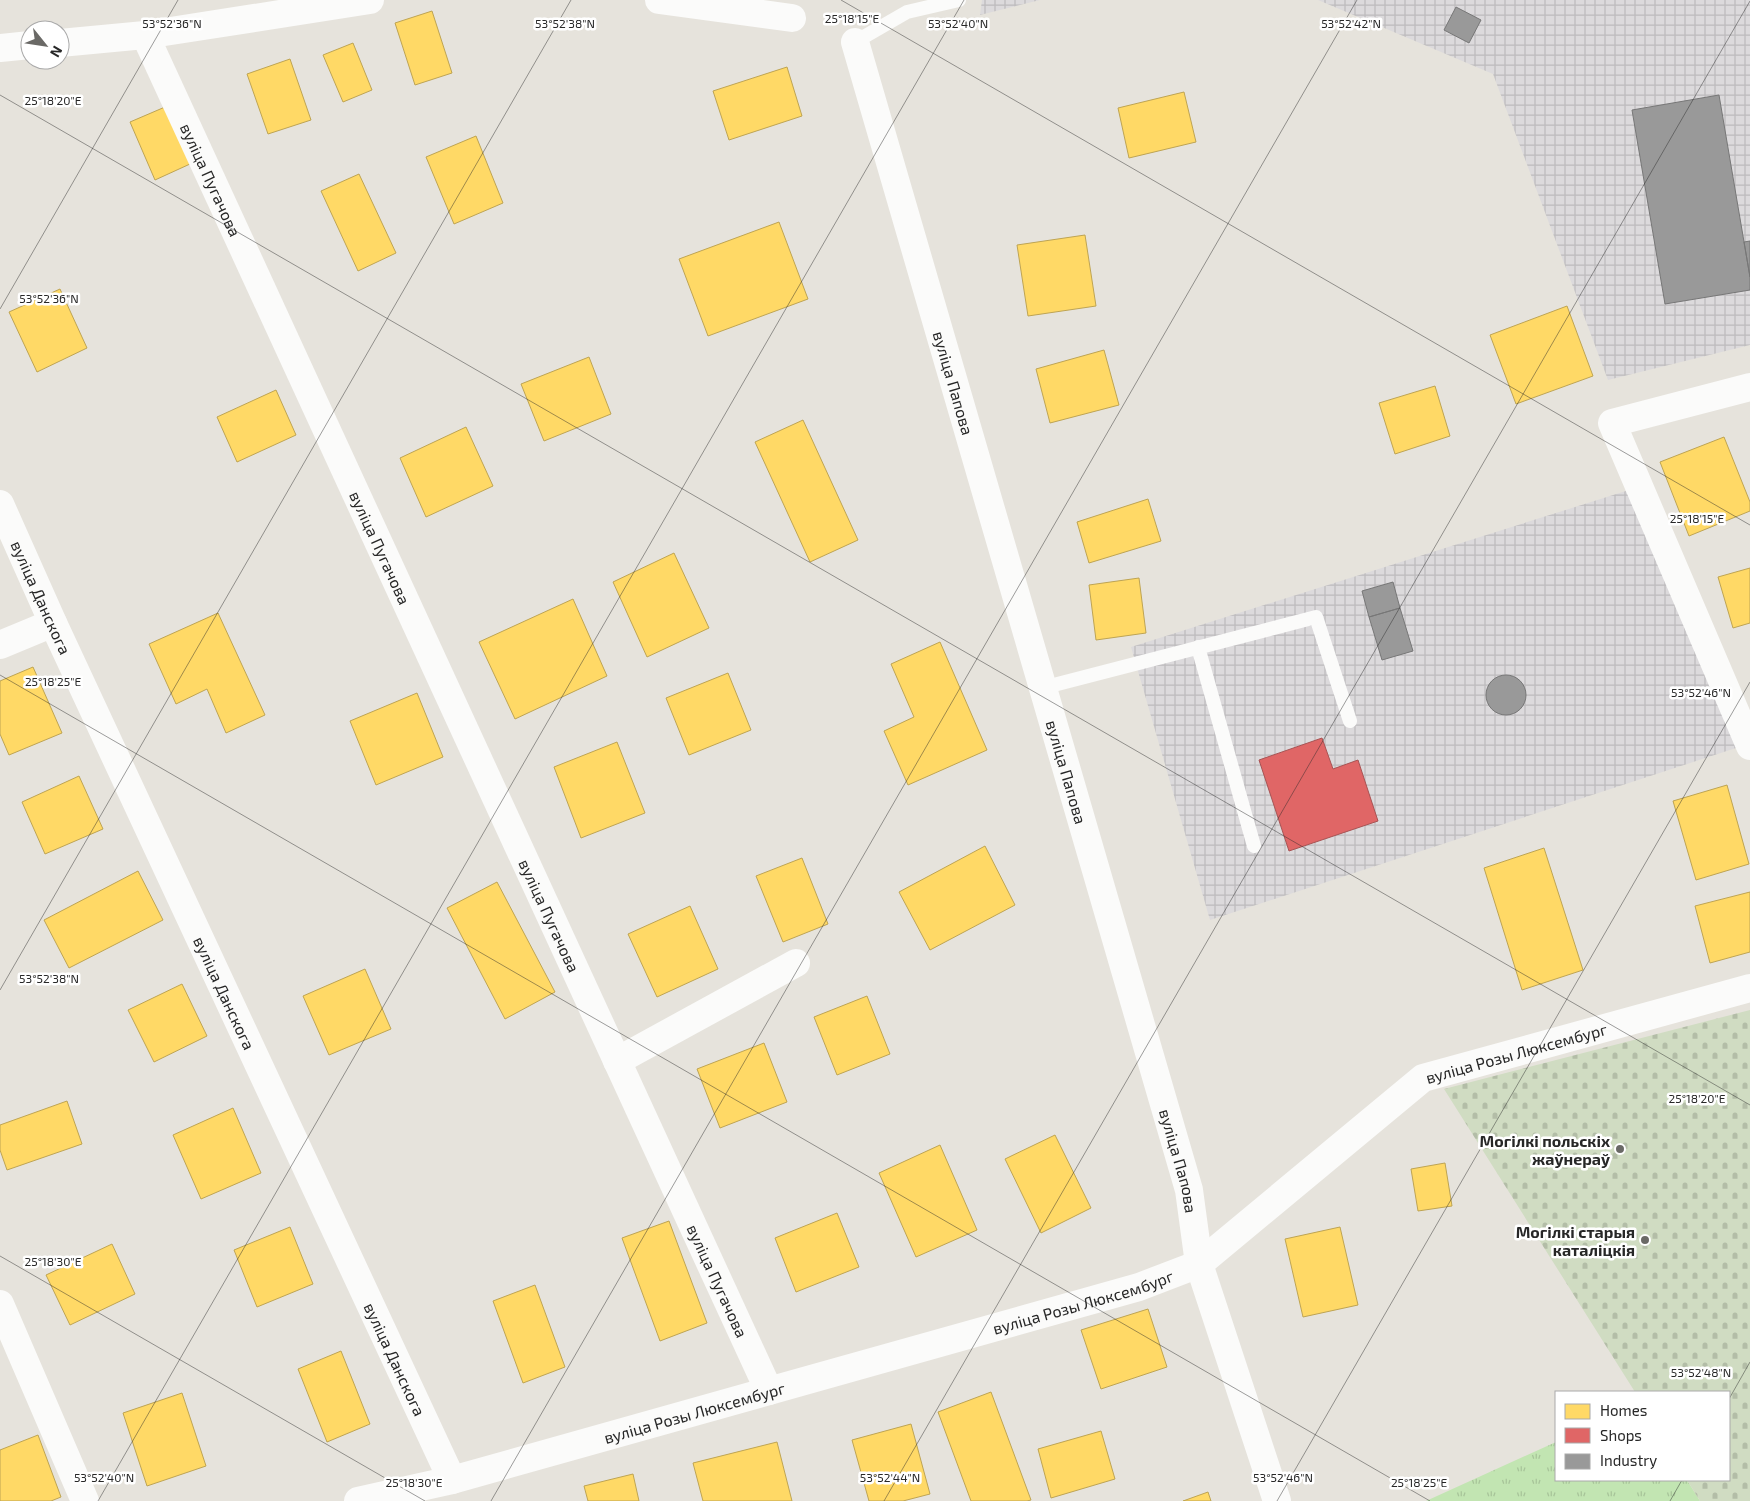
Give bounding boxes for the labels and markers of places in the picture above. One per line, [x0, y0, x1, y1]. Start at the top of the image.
place label: Могілкі польскіх жаўнераў [1480, 1131, 1610, 1168]
marker: Могілкі польскіх жаўнераў [1614, 1143, 1626, 1155]
place label: Могілкі старыя каталіцкія [1516, 1222, 1635, 1259]
marker: Могілкі старыя каталіцкія [1639, 1234, 1651, 1246]

